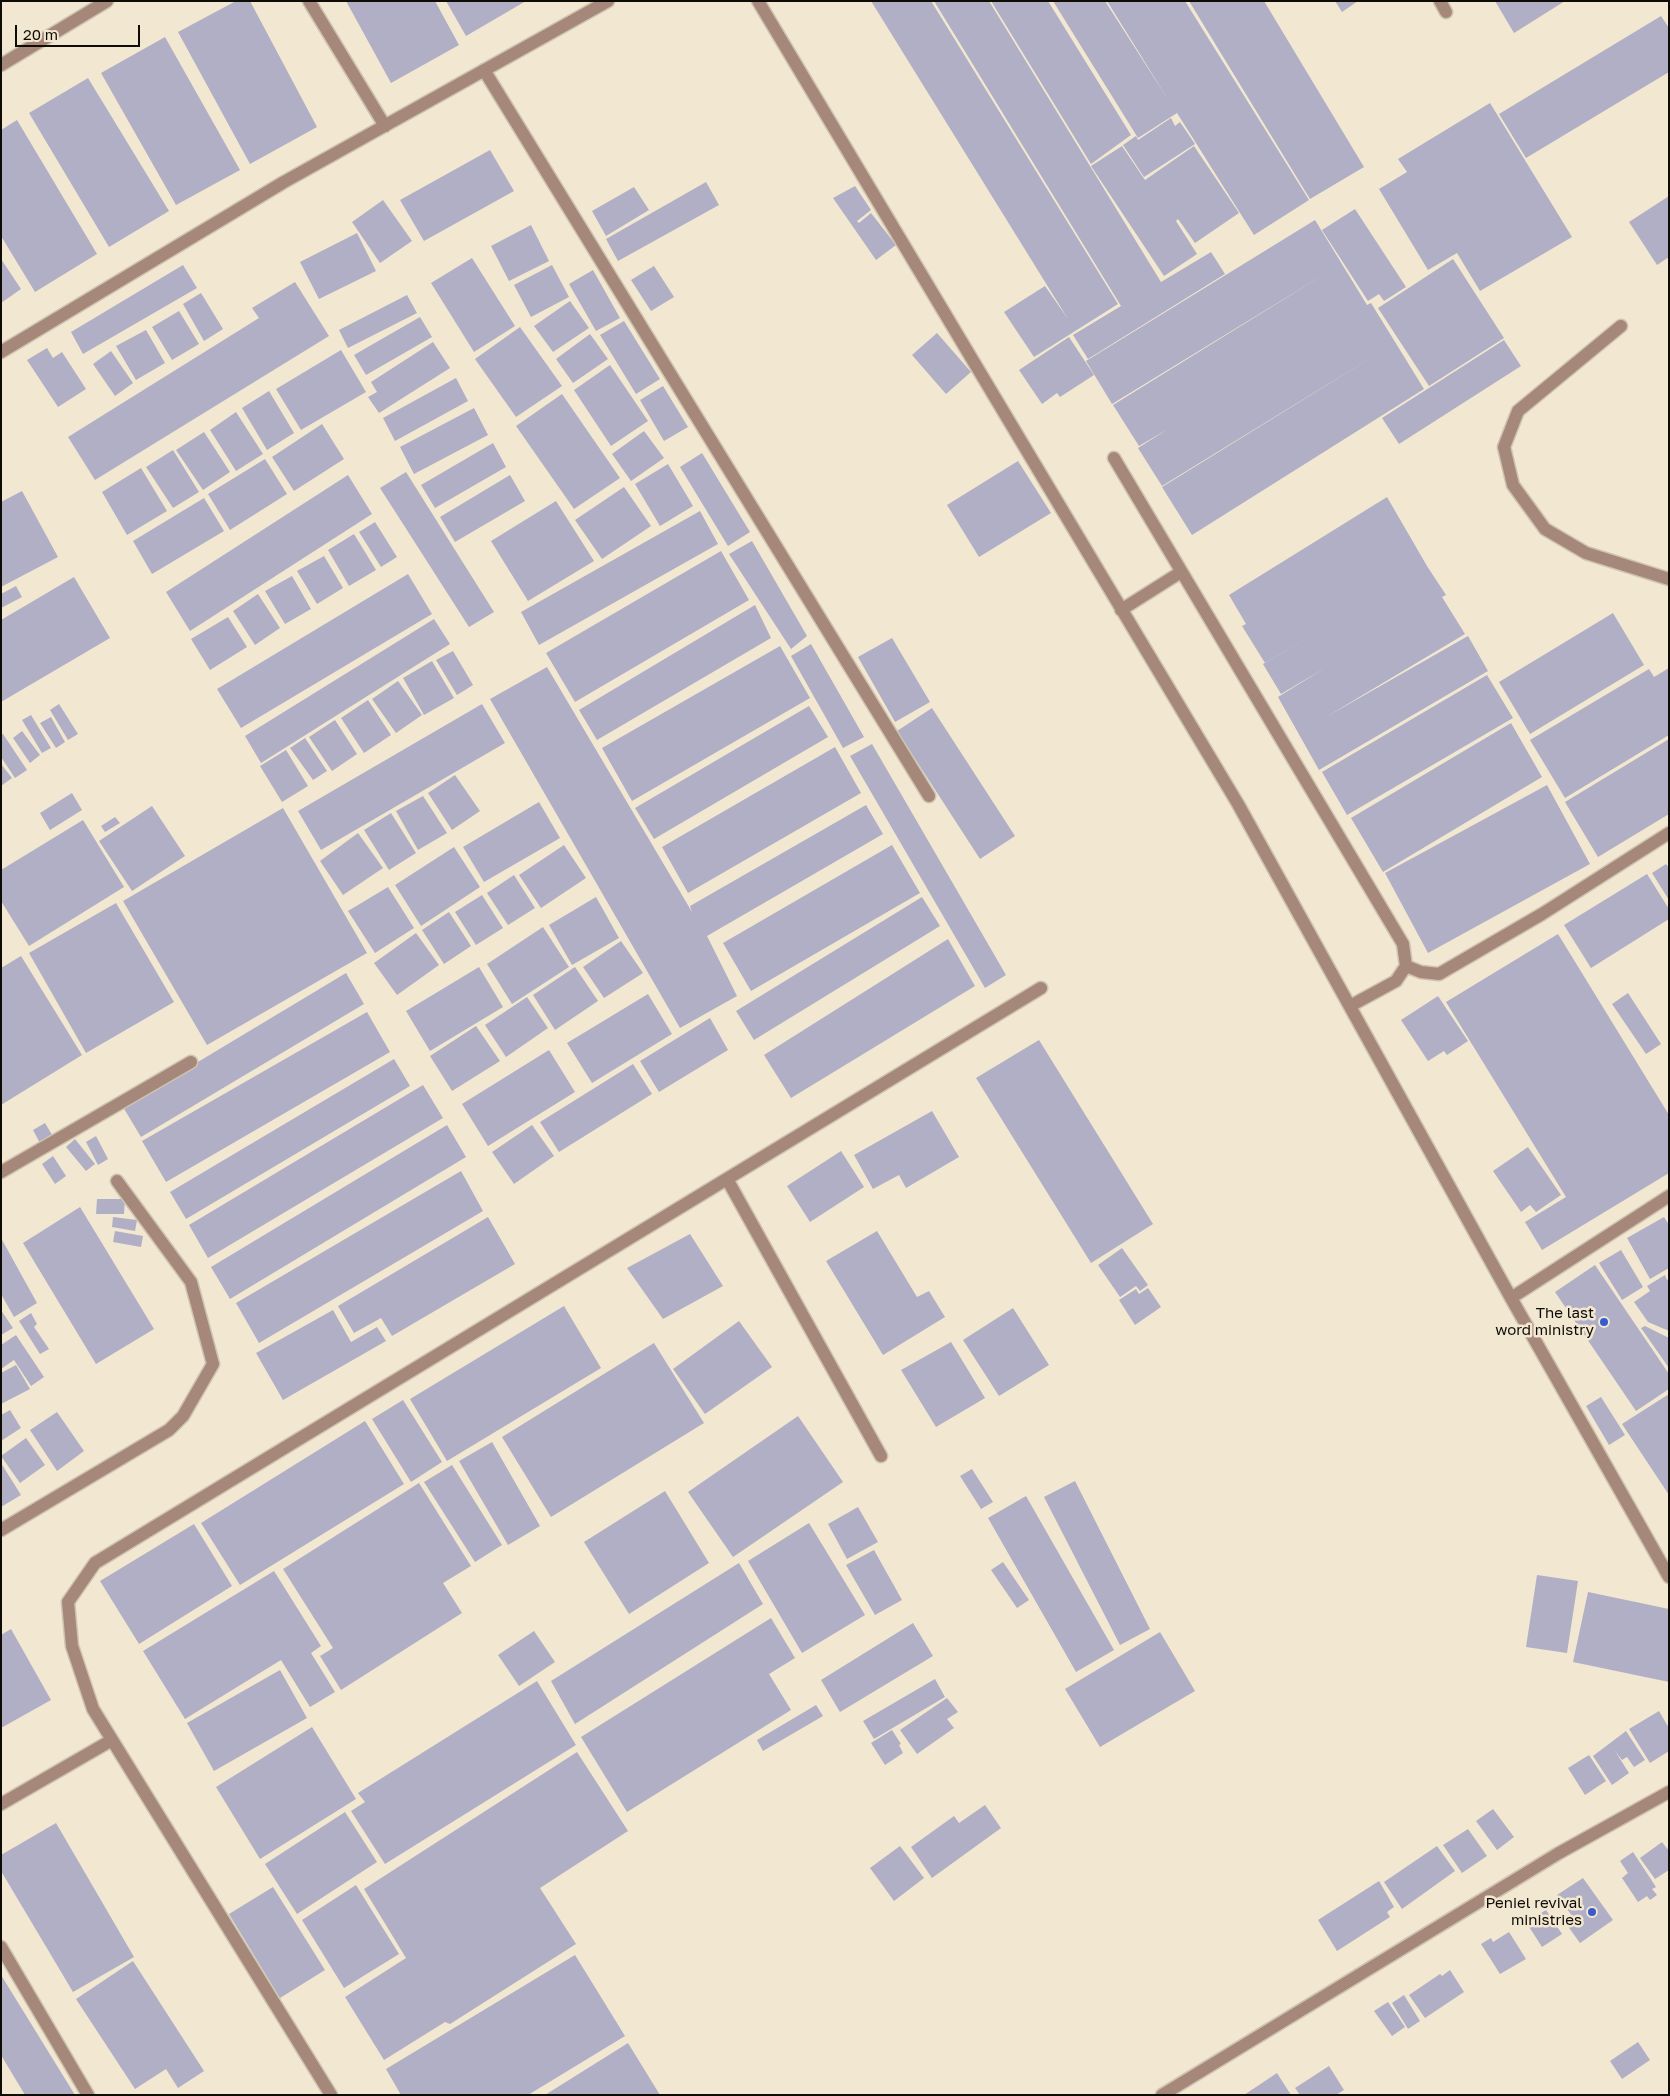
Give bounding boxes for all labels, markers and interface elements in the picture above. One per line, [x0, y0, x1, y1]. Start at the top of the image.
scale bar [18, 15, 142, 47]
text: 20 m [23, 25, 58, 43]
place label: The last word ministry [1495, 1304, 1594, 1339]
marker: The last word ministry [1598, 1316, 1610, 1328]
place label: Peniel revival ministries [1485, 1894, 1582, 1929]
marker: Peniel revival ministries [1586, 1906, 1598, 1918]

